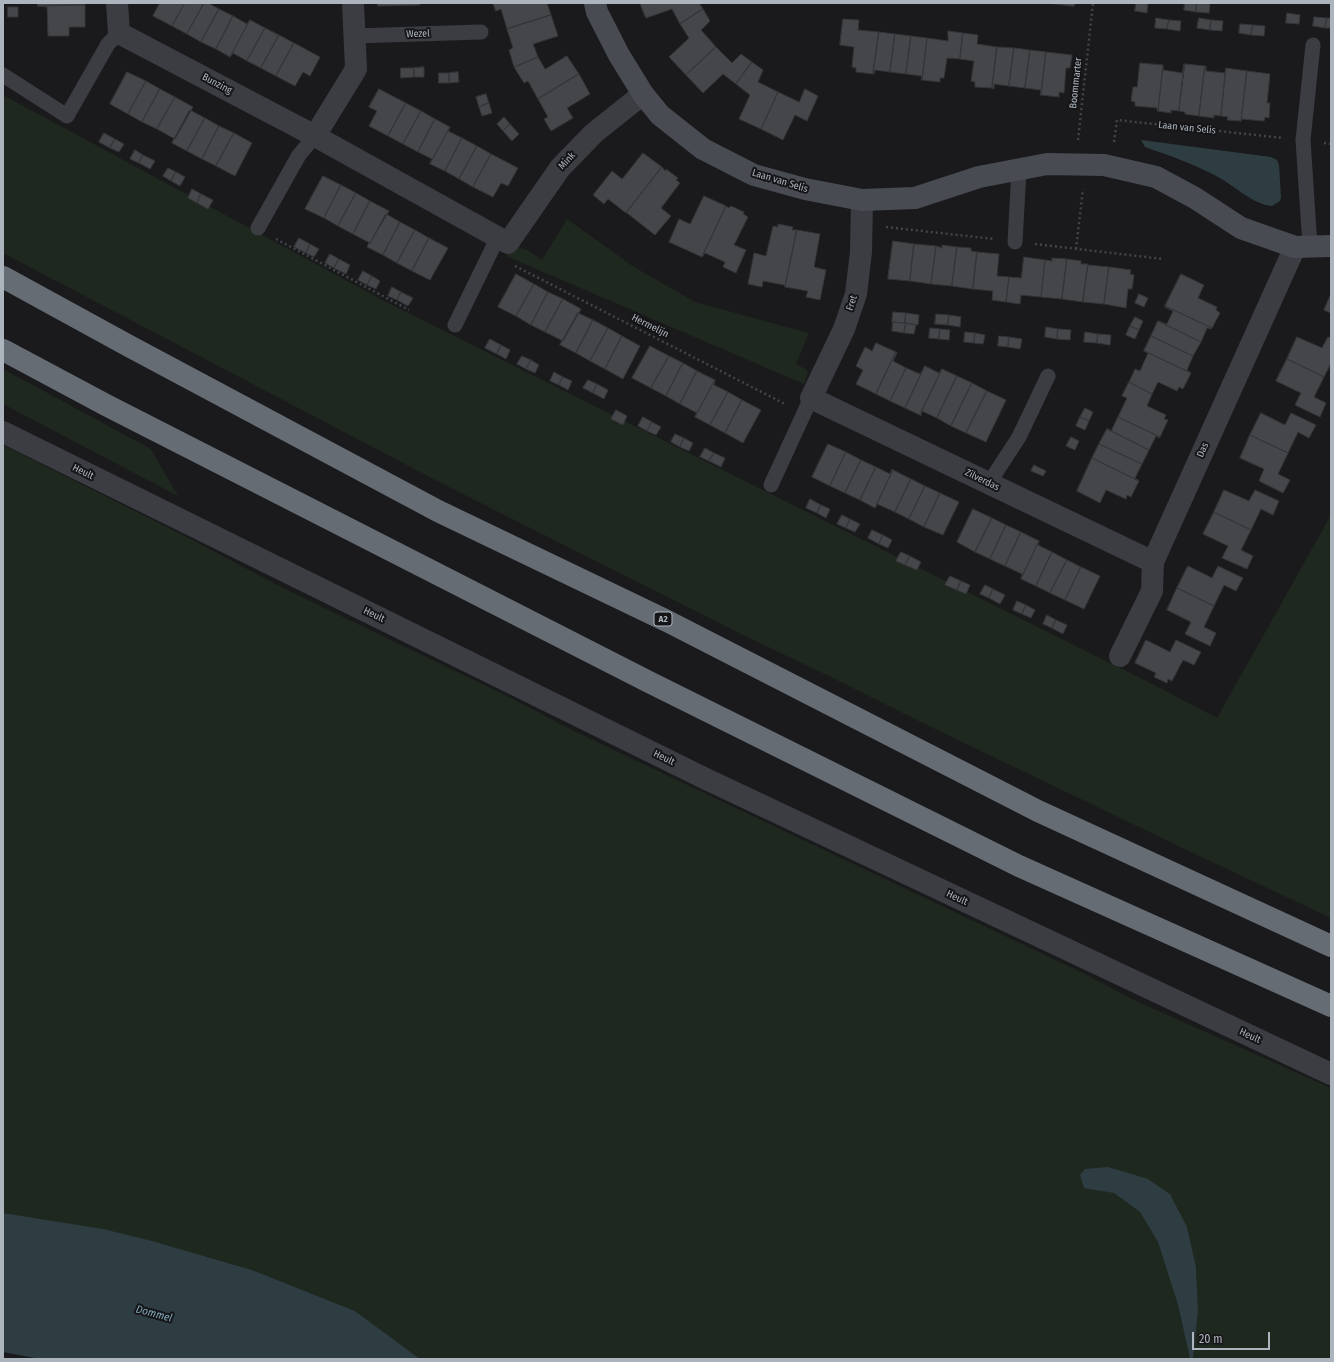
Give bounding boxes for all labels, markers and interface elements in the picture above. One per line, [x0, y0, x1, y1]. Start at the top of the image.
street label: Wezel [406, 28, 430, 40]
street label: Boommarter [1067, 57, 1085, 109]
street label: Bunzing [200, 71, 234, 97]
street label: Laan van Selis [1158, 119, 1216, 137]
street label: Mink [556, 150, 578, 172]
street label: Laan van Selis [751, 167, 809, 195]
street label: Fret [844, 294, 860, 312]
street label: Hermelijn [629, 312, 671, 340]
street label: Das [1195, 441, 1211, 459]
street label: Heult [70, 462, 96, 482]
street label: Zilverdas [963, 467, 1001, 493]
street label: Heult [361, 605, 387, 625]
road number: A2 [654, 612, 672, 626]
street label: Heult [651, 748, 677, 768]
street label: Heult [944, 888, 970, 908]
street label: Heult [1237, 1026, 1263, 1046]
water label: Dommel [134, 1303, 174, 1325]
scale bar [1194, 1324, 1272, 1350]
text: 20 m [1199, 1332, 1223, 1346]

